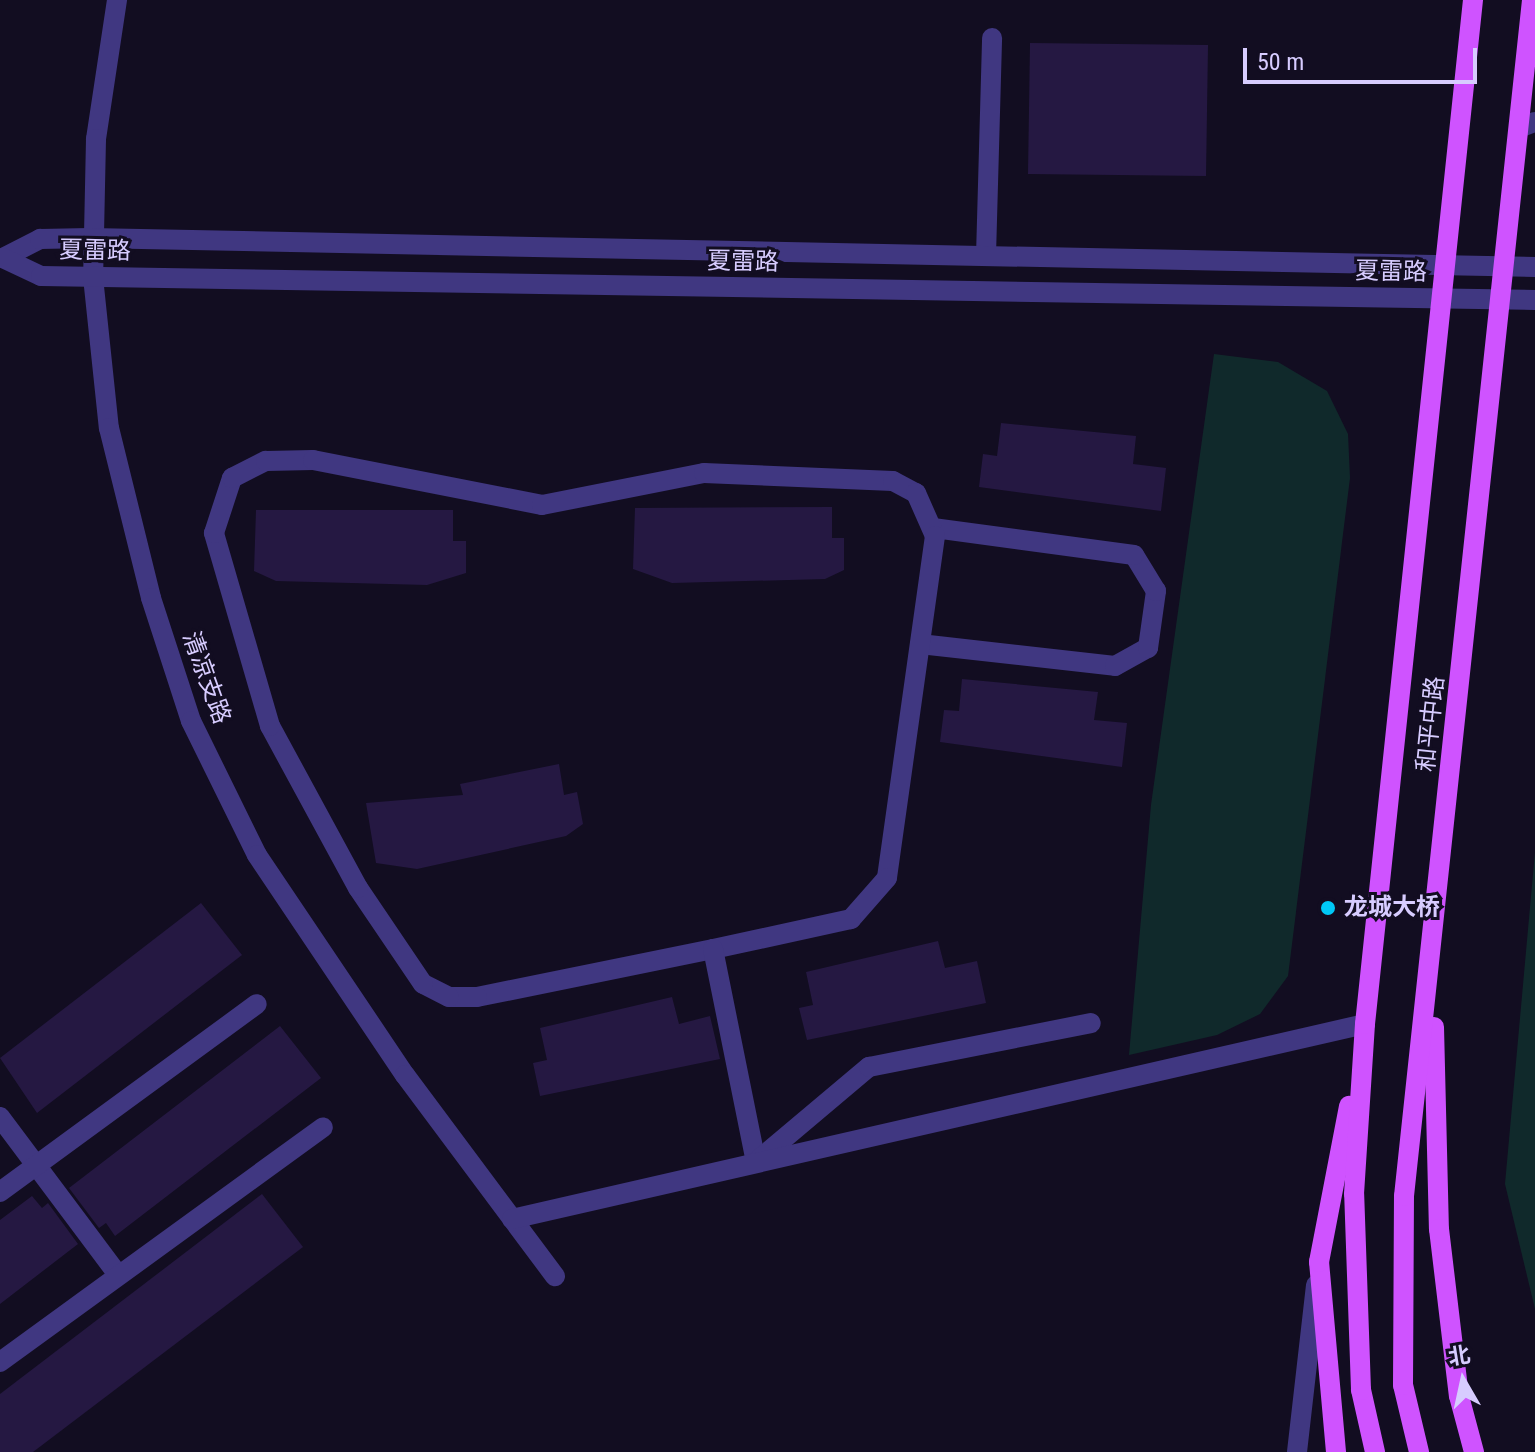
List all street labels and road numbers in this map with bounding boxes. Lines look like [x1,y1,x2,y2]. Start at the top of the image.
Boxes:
street label: 夏雷路 [59,236,131,266]
street label: 夏雷路 [707,247,779,277]
street label: 夏雷路 [1355,257,1427,287]
street label: 清凉支路 [176,628,236,728]
street label: 和平中路 [1412,675,1450,773]

